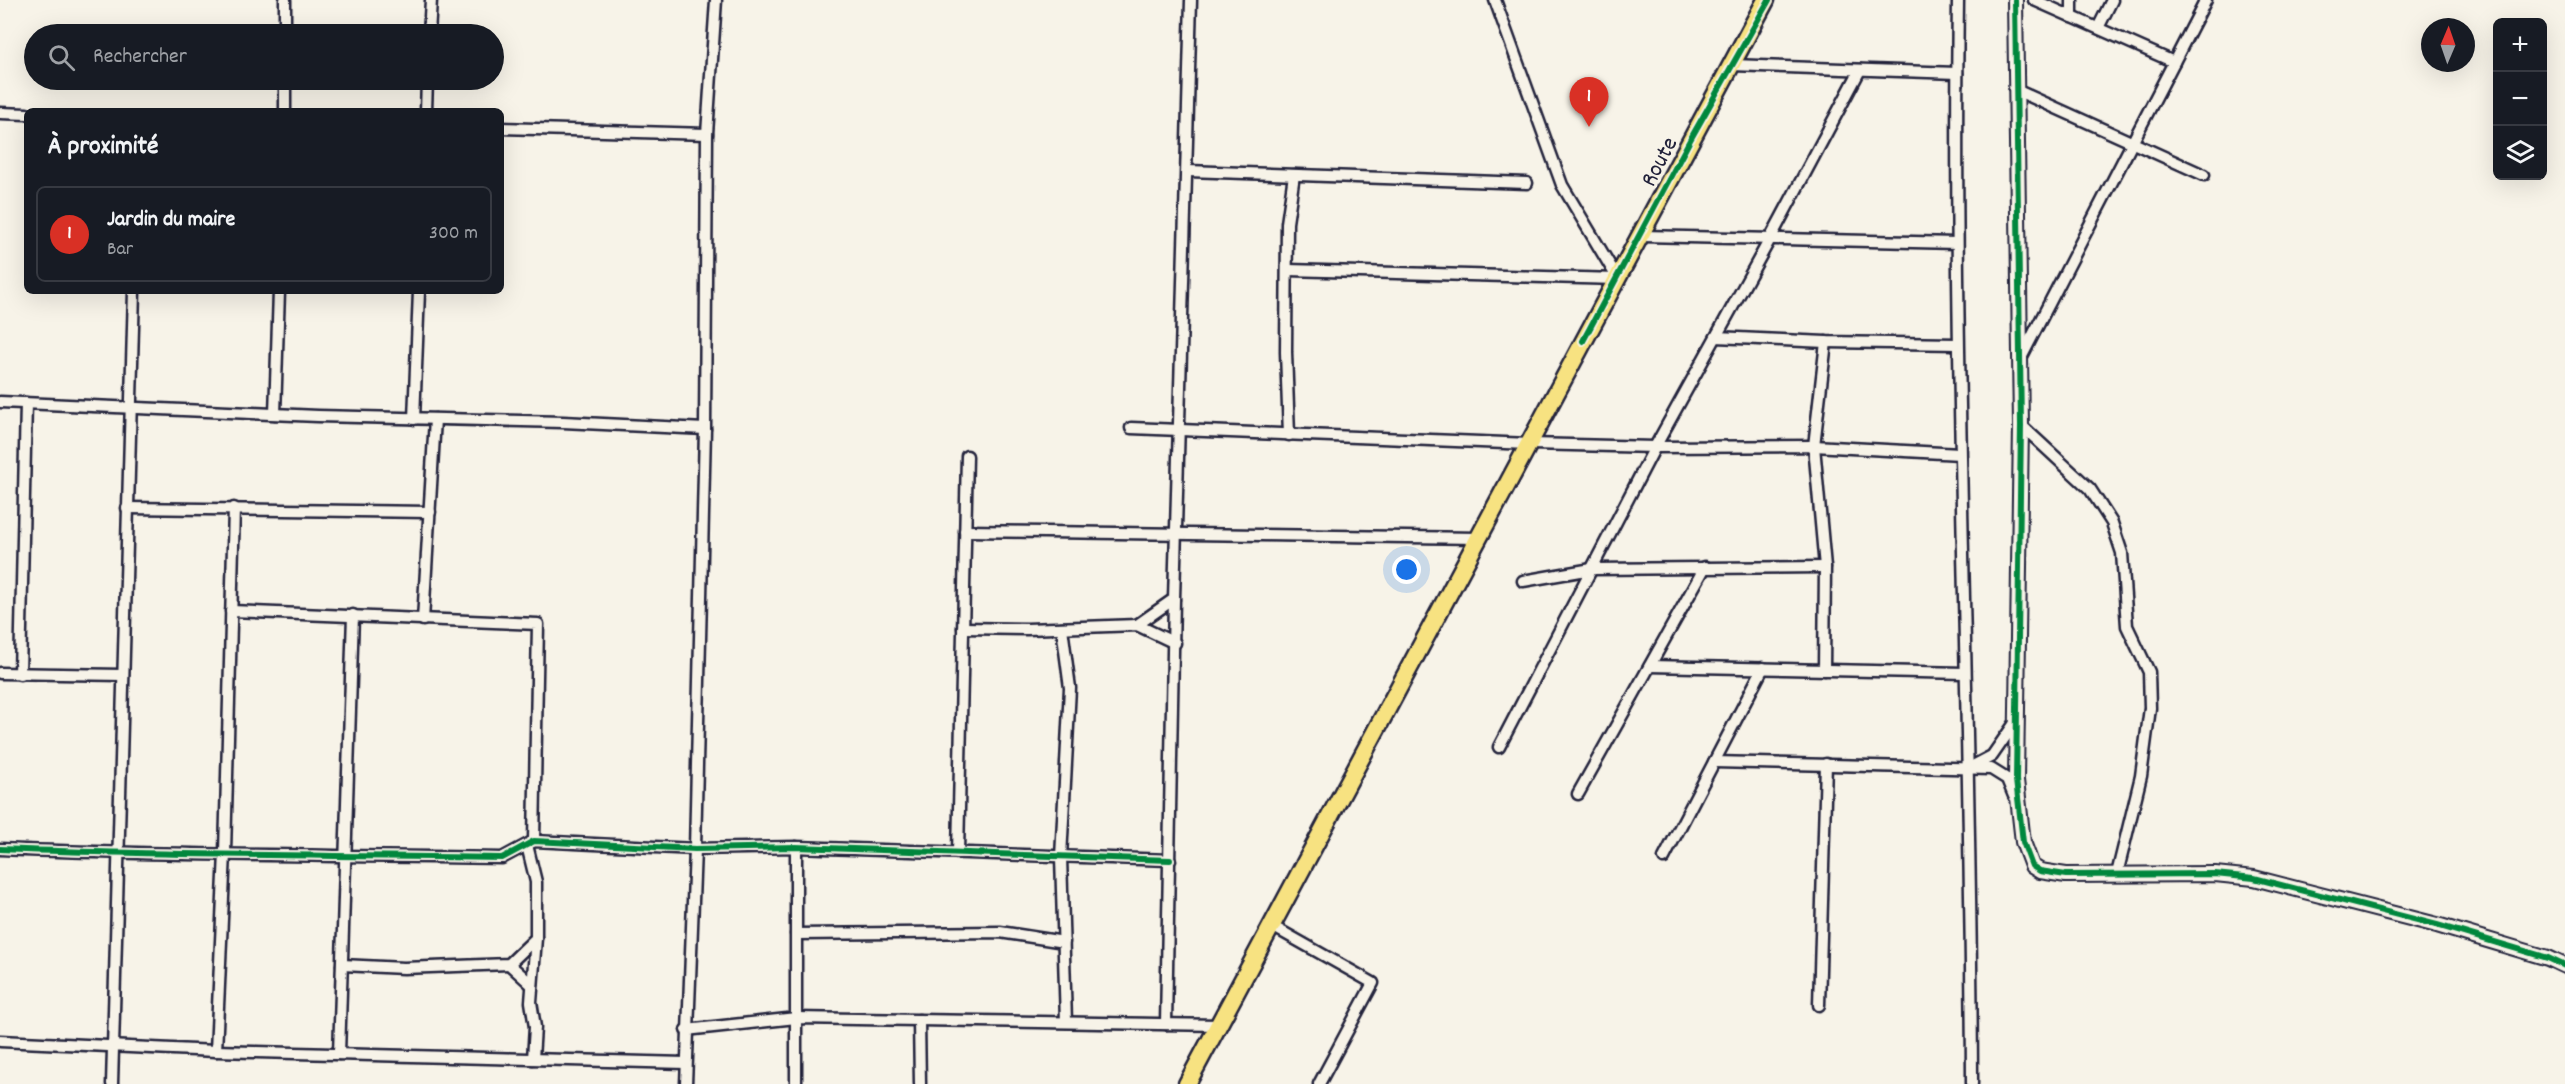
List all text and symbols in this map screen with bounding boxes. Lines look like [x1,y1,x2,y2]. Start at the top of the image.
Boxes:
north arrow [2421,18,2475,72]
map controls [2493,18,2547,180]
button: + [2493,18,2547,72]
search box [24,24,504,90]
icon: search [45,41,78,74]
text: Rechercher [93,42,187,73]
button: − [2493,72,2547,126]
pin: 1 [1570,78,1608,127]
button: layers [2493,126,2547,180]
text: À proximité [48,129,158,166]
street label: Route [1633,131,1688,193]
text: Jardin du maire [107,205,235,236]
text: 1 [67,220,72,248]
text: 300 m [429,220,478,248]
text: Bar [107,236,133,264]
your location [1392,555,1421,584]

